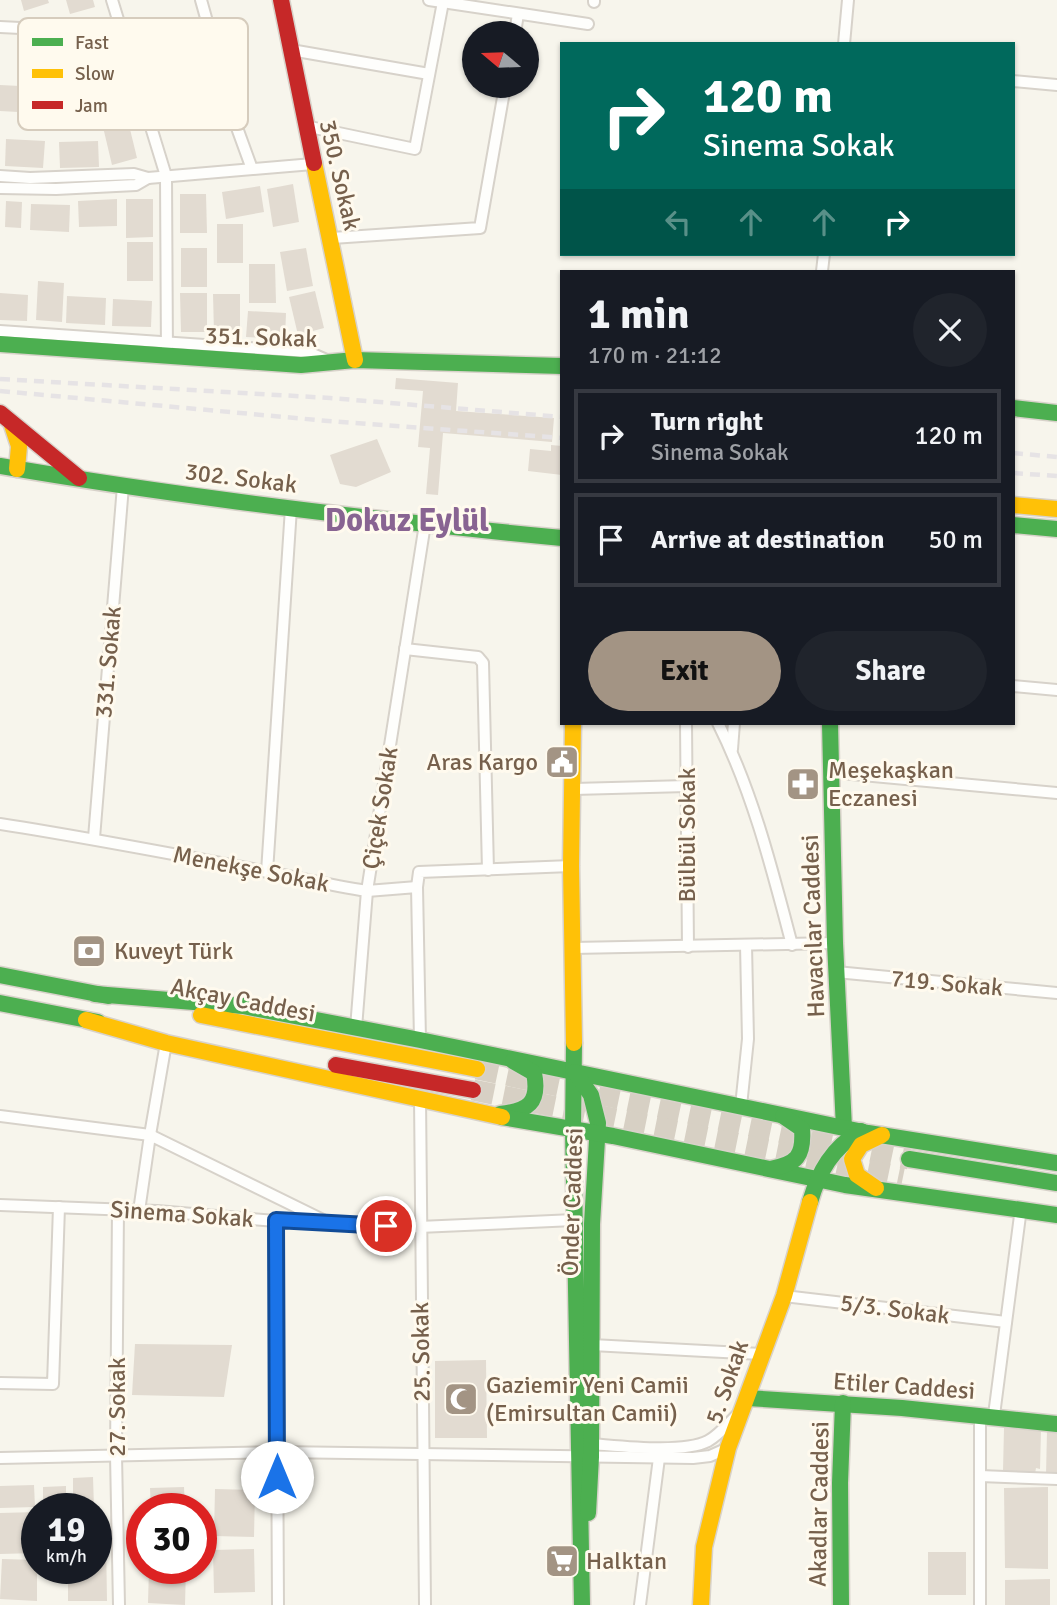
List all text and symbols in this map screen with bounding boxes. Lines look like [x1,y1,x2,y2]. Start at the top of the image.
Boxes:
legend [18,18,248,130]
north arrow [462,21,539,98]
map controls [462,21,539,98]
text: Fast [75,31,109,55]
text: Slow [75,62,115,86]
text: 120 m [703,66,833,126]
icon: right [588,70,679,161]
text: Jam [75,94,108,118]
street label: 350. Sokak [313,117,367,233]
text: Sinema Sokak [703,126,894,165]
icon: left [659,203,697,241]
icon: ahead [732,203,770,241]
icon: ahead [805,203,843,241]
icon: right [878,203,916,241]
text: 1 min [588,289,689,340]
button: close [913,293,987,367]
street label: 351. Sokak [204,320,318,354]
text: 170 m · 21:12 [588,341,722,370]
text: Turn right [651,406,763,438]
icon: right [592,417,630,455]
text: 120 m [914,420,983,452]
text: Sinema Sokak [651,438,789,467]
street label: 302. Sokak [183,456,299,500]
district label: Dokuz Eylül [325,501,489,540]
icon: arrive [592,521,630,559]
text: Arrive at destination [651,524,884,556]
text: 50 m [928,524,983,556]
street label: 331. Sokak [88,605,128,719]
button: Exit [588,631,781,711]
button: Share [795,631,987,711]
public building icon: Aras Kargo [543,743,581,781]
street label: Çiçek Sokak [356,745,404,871]
place label: Aras Kargo [426,747,538,777]
place label: Meşekaşkan Eczanesi [828,755,954,813]
pharmacy icon: Meşekaşkan Eczanesi [784,765,822,803]
street label: Bülbül Sokak [672,768,702,902]
street label: Havacılar Caddesi [795,834,831,1018]
street label: Menekşe Sokak [170,839,332,899]
bank icon: Kuveyt Türk [70,932,108,970]
place label: Kuveyt Türk [114,936,233,966]
street label: 719. Sokak [890,963,1004,1003]
street label: Akçay Caddesi [168,971,318,1029]
street label: Önder Caddesi [554,1127,590,1277]
street label: Sinema Sokak [109,1194,255,1234]
pin [356,1196,416,1256]
icon: arrive [367,1207,405,1245]
street label: 5/3. Sokak [839,1287,951,1331]
street label: 25. Sokak [405,1302,437,1402]
street label: 5. Sokak [699,1336,755,1428]
street label: 27. Sokak [102,1357,132,1457]
street label: Etiler Caddesi [832,1366,976,1406]
place label: Gaziemir Yeni Camii (Emirsultan Camii) [486,1370,689,1428]
mosque icon: Gaziemir Yeni Camii (Emirsultan Camii) [442,1380,480,1418]
street label: Akadlar Caddesi [803,1421,835,1587]
position arrow [240,1440,314,1514]
speed limit sign: 30 [126,1493,217,1584]
text: 19 [48,1508,85,1551]
supermarket icon: Halktan [543,1542,581,1580]
text: km/h [46,1545,87,1567]
place label: Halktan [586,1546,667,1576]

